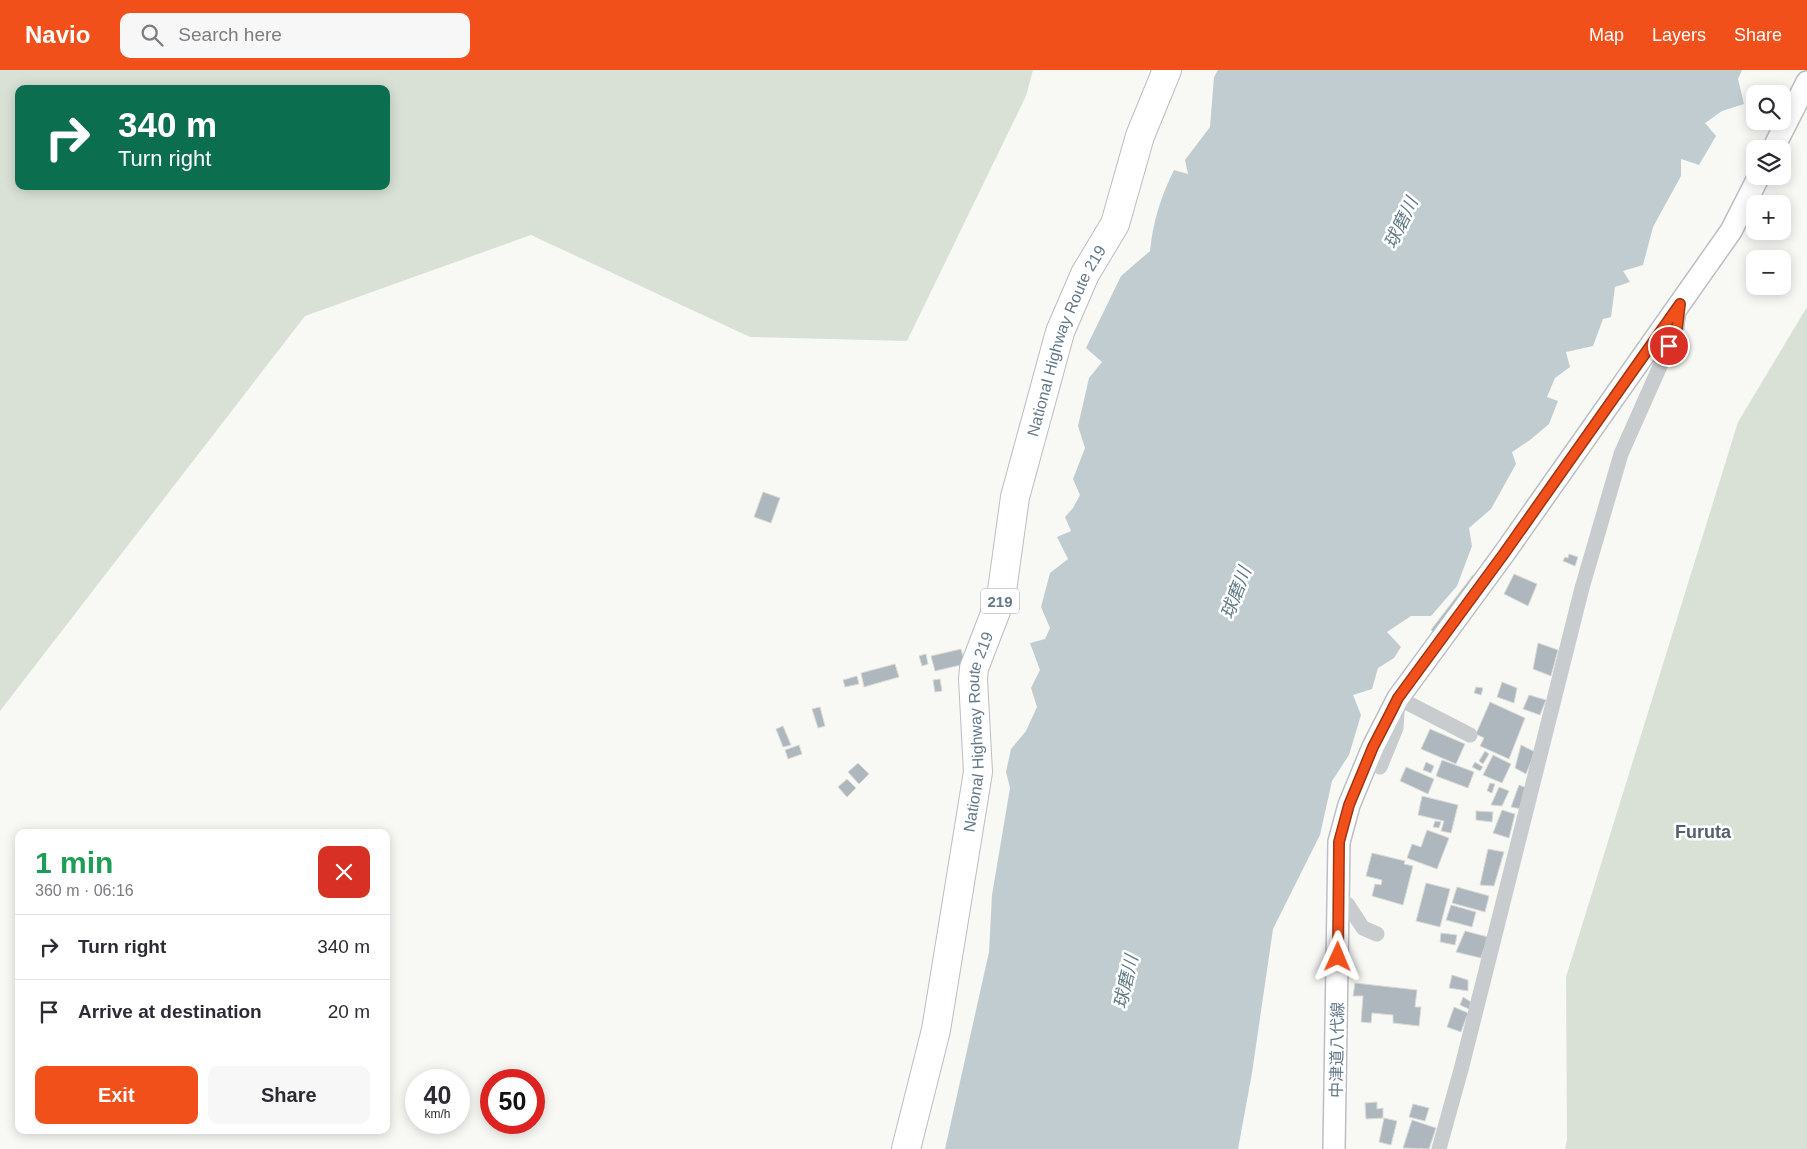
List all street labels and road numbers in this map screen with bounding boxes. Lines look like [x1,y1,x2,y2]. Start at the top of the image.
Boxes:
street label: National Highway Route 219 [1023,242,1109,438]
road number: 219 [981,588,1019,614]
street label: National Highway Route 219 [960,629,996,833]
street label: 中津道八代線 [1328,1002,1346,1098]

